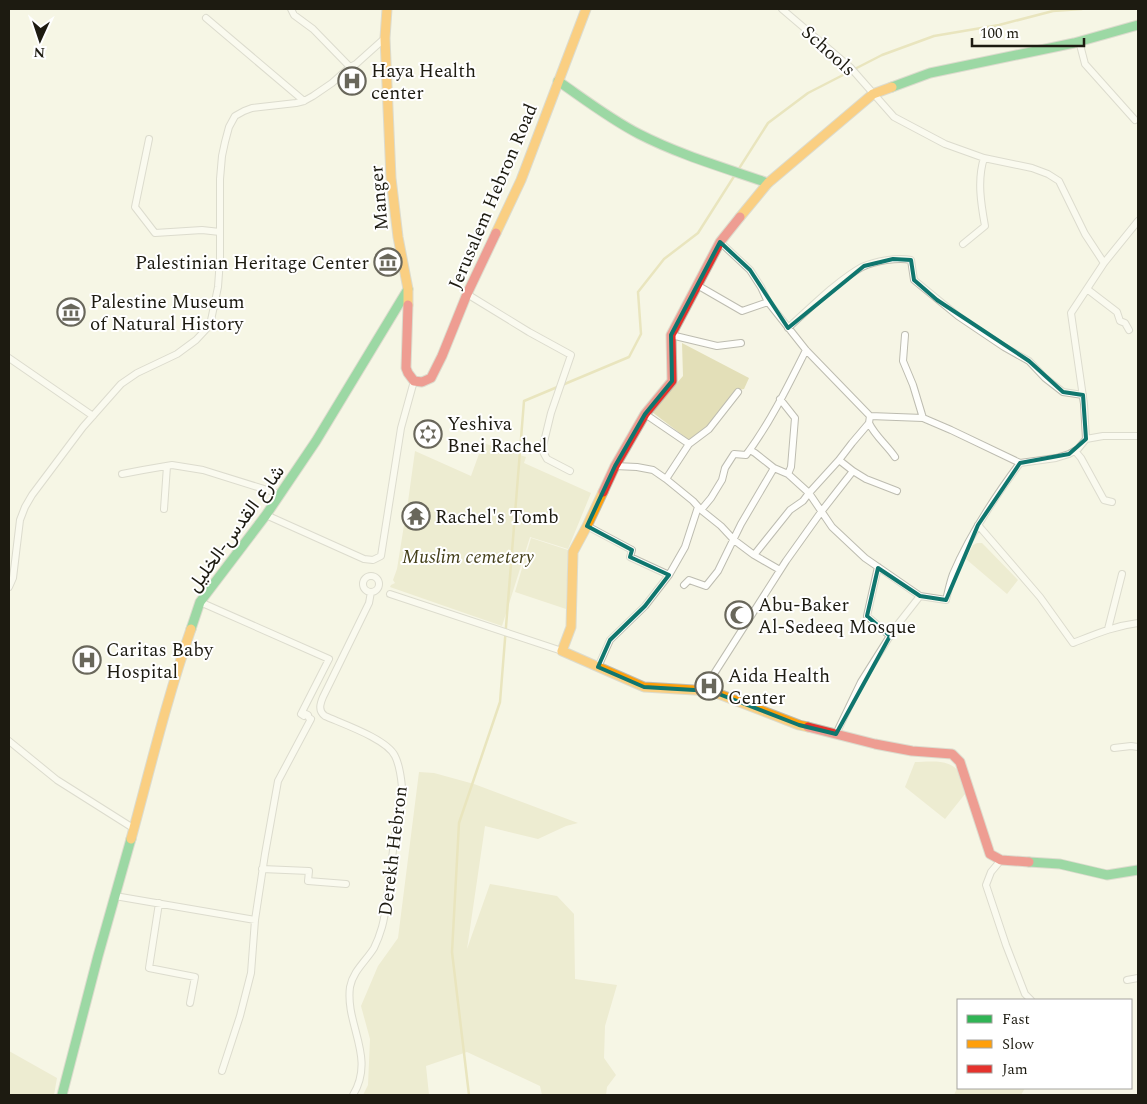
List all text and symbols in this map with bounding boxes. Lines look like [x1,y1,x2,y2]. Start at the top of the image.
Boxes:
north arrow [15,15,65,65]
scale bar [972,15,1084,47]
street label: Schools [794,19,862,84]
text: 100 m [980,22,1019,45]
text: N [33,42,46,63]
place label: Haya Health center [371,57,476,108]
hospital icon: Haya Health center [337,66,367,96]
street label: Jerusalem Hebron Road [441,99,546,294]
street label: Manger [362,164,397,232]
museum icon: Palestinian Heritage Center [373,247,403,277]
place label: Palestinian Heritage Center [135,249,369,278]
place label: Palestine Museum of Natural History [90,288,245,339]
museum icon: Palestine Museum of Natural History [56,297,86,327]
place label: Yeshiva Bnei Rachel [447,410,547,461]
synagogue icon: Yeshiva Bnei Rachel [413,419,443,449]
street label: شارع القدس-الخليل [180,459,292,599]
temple icon: Rachel's Tomb [401,501,431,531]
place label: Rachel's Tomb [435,503,559,532]
park label: Muslim cemetery [402,543,535,572]
place label: Abu-Baker Al-Sedeeq Mosque [758,591,916,642]
mosque icon: Abu-Baker Al-Sedeeq Mosque [724,600,754,630]
place label: Caritas Baby Hospital [106,636,214,687]
hospital icon: Caritas Baby Hospital [72,645,102,675]
place label: Aida Health Center [728,662,830,713]
hospital icon: Aida Health Center [694,671,724,701]
street label: Derekh Hebron [371,784,416,918]
legend [957,999,1132,1089]
text: Fast [1002,1008,1030,1031]
text: Slow [1002,1033,1034,1056]
text: Jam [1002,1058,1028,1081]

